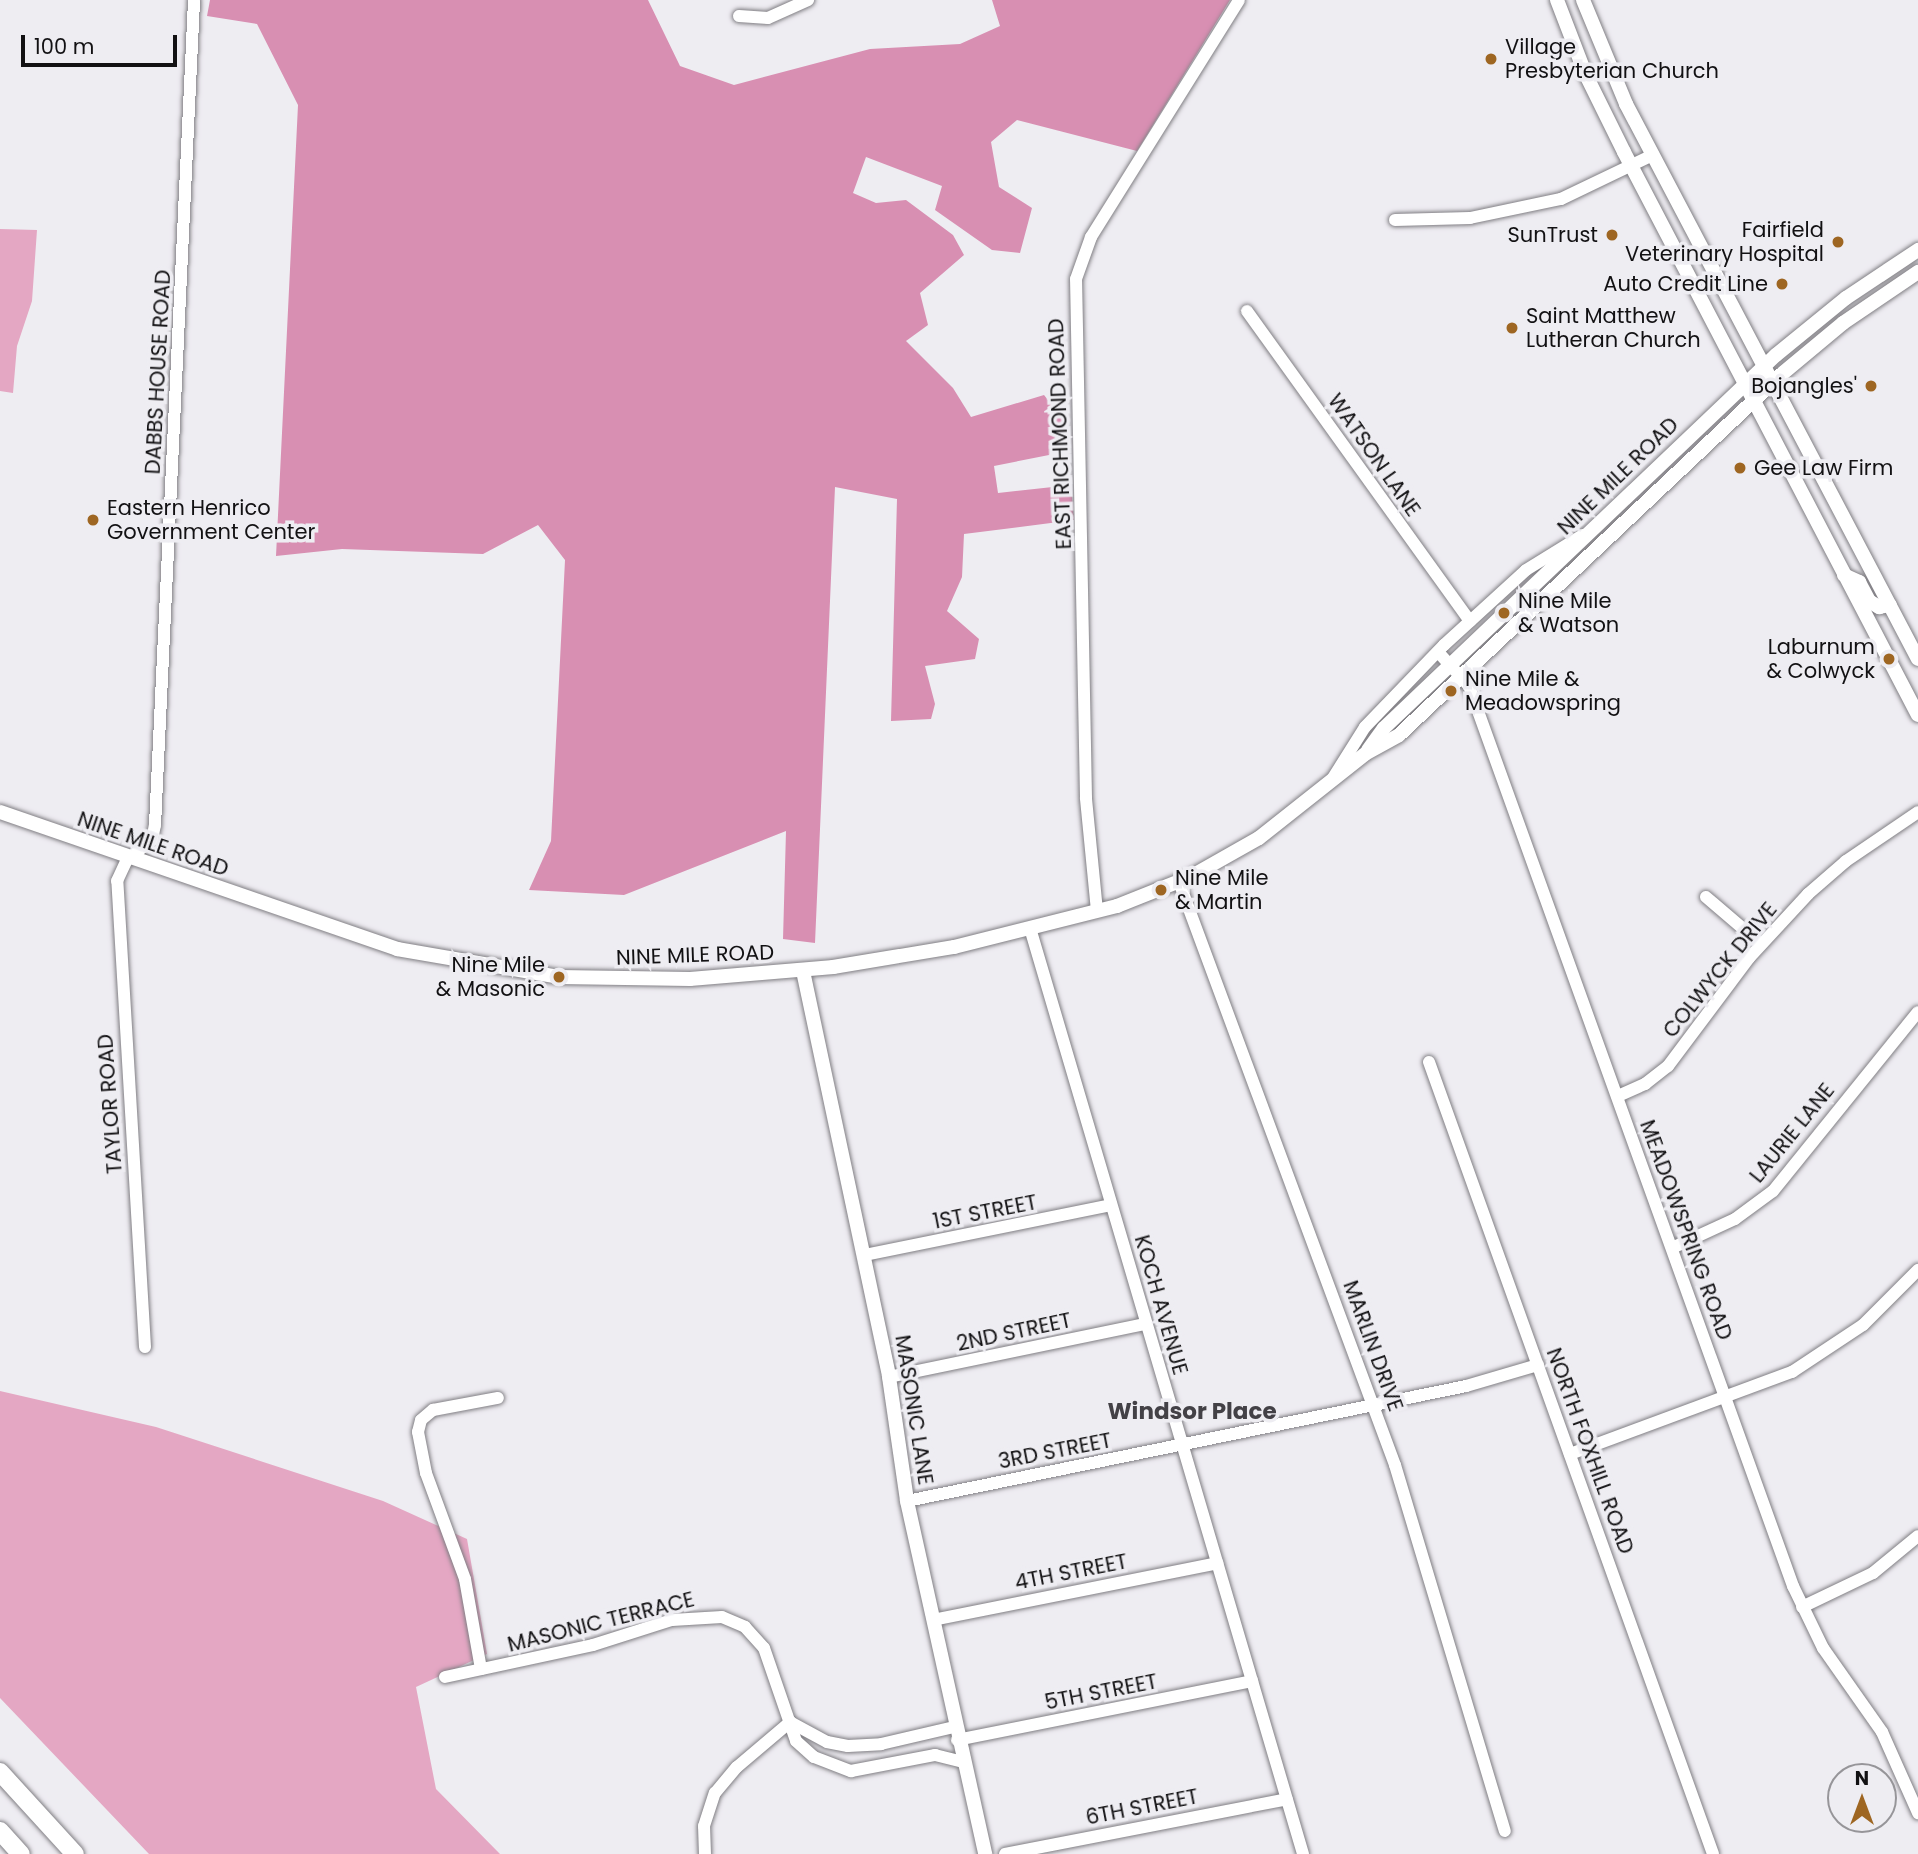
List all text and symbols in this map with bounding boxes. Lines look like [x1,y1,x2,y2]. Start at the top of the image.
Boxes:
scale bar [24,21,180,65]
text: 100 m [34,32,94,61]
place label: Village Presbyterian Church [1505,34,1719,84]
marker: Village Presbyterian Church [1483,51,1499,67]
place label: Fairfield Veterinary Hospital [1625,217,1824,267]
place label: SunTrust [1508,222,1598,248]
marker: SunTrust [1604,227,1620,243]
marker: Fairfield Veterinary Hospital [1830,234,1846,250]
street label: DABBS HOUSE ROAD [140,269,176,475]
place label: Auto Credit Line [1603,271,1768,297]
marker: Auto Credit Line [1774,276,1790,292]
place label: Saint Matthew Lutheran Church [1526,303,1701,353]
street label: EAST RICHMOND ROAD [1043,318,1077,550]
marker: Saint Matthew Lutheran Church [1504,320,1520,336]
place label: Bojangles' [1751,373,1857,399]
marker: Bojangles' [1863,378,1879,394]
street label: WATSON LANE [1322,389,1426,521]
street label: NINE MILE ROAD [1552,412,1684,540]
place label: Gee Law Firm [1754,455,1893,481]
marker: Gee Law Firm [1732,460,1748,476]
place label: Eastern Henrico Government Center [107,495,315,545]
marker: Eastern Henrico Government Center [85,512,101,528]
place label: Nine Mile & Watson [1518,588,1619,638]
marker: Nine Mile & Watson [1496,605,1512,621]
place label: Laburnum & Colwyck [1766,634,1875,684]
marker: Laburnum & Colwyck [1881,651,1897,667]
place label: Nine Mile & Meadowspring [1465,666,1621,716]
marker: Nine Mile & Meadowspring [1443,683,1459,699]
street label: NINE MILE ROAD [74,806,232,882]
place label: Nine Mile & Martin [1175,865,1268,915]
marker: Nine Mile & Martin [1153,882,1169,898]
street label: COLWYCK DRIVE [1658,897,1782,1043]
street label: NINE MILE ROAD [616,940,774,970]
place label: Nine Mile & Masonic [436,952,545,1002]
marker: Nine Mile & Masonic [551,969,567,985]
street label: TAYLOR ROAD [93,1033,127,1175]
street label: LAURIE LANE [1744,1078,1840,1188]
street label: MEADOWSPRING ROAD [1634,1117,1738,1343]
street label: 1ST STREET [931,1190,1039,1234]
street label: KOCH AVENUE [1129,1232,1193,1378]
street label: MARLIN DRIVE [1338,1277,1408,1415]
street label: 2ND STREET [954,1308,1074,1356]
street label: MASONIC LANE [890,1333,938,1487]
street label: NORTH FOXHILL ROAD [1541,1345,1639,1557]
district label: Windsor Place [1107,1397,1277,1425]
street label: 3RD STREET [996,1428,1114,1474]
street label: 4TH STREET [1013,1549,1129,1595]
street label: MASONIC TERRACE [505,1587,697,1657]
street label: 5TH STREET [1043,1669,1159,1715]
north arrow [1827,1763,1897,1833]
text: N [1855,1765,1869,1792]
street label: 6TH STREET [1084,1784,1200,1830]

